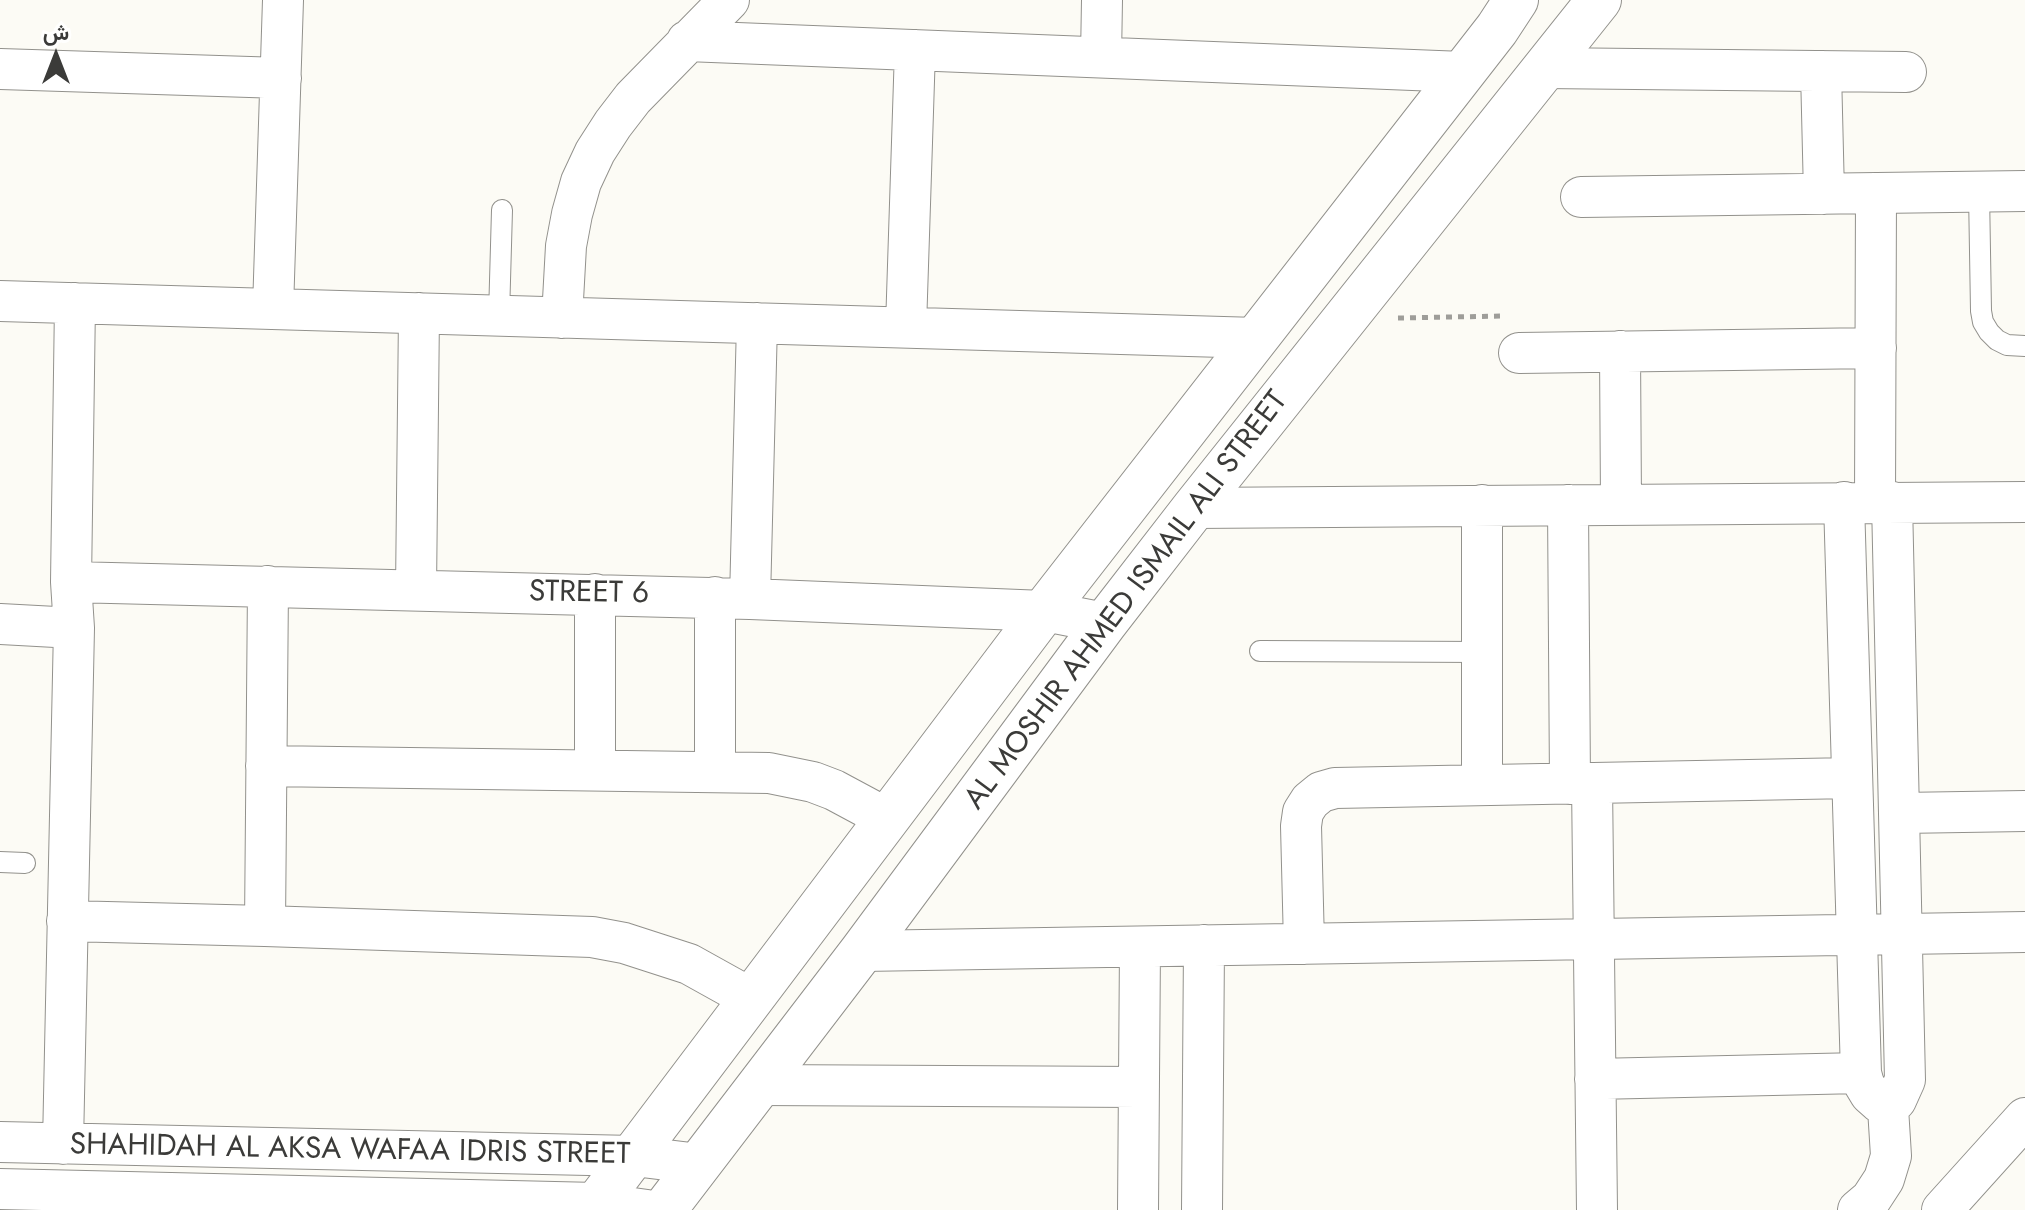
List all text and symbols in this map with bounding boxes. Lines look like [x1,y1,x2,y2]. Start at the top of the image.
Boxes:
north arrow [16,16,96,96]
text: ش [43,16,69,48]
street label: AL MOSHIR AHMED ISMAIL ALI STREET [958,385,1296,817]
street label: STREET 6 [528,575,650,613]
street label: SHAHIDAH AL AKSA WAFAA IDRIS STREET [69,1128,631,1174]

